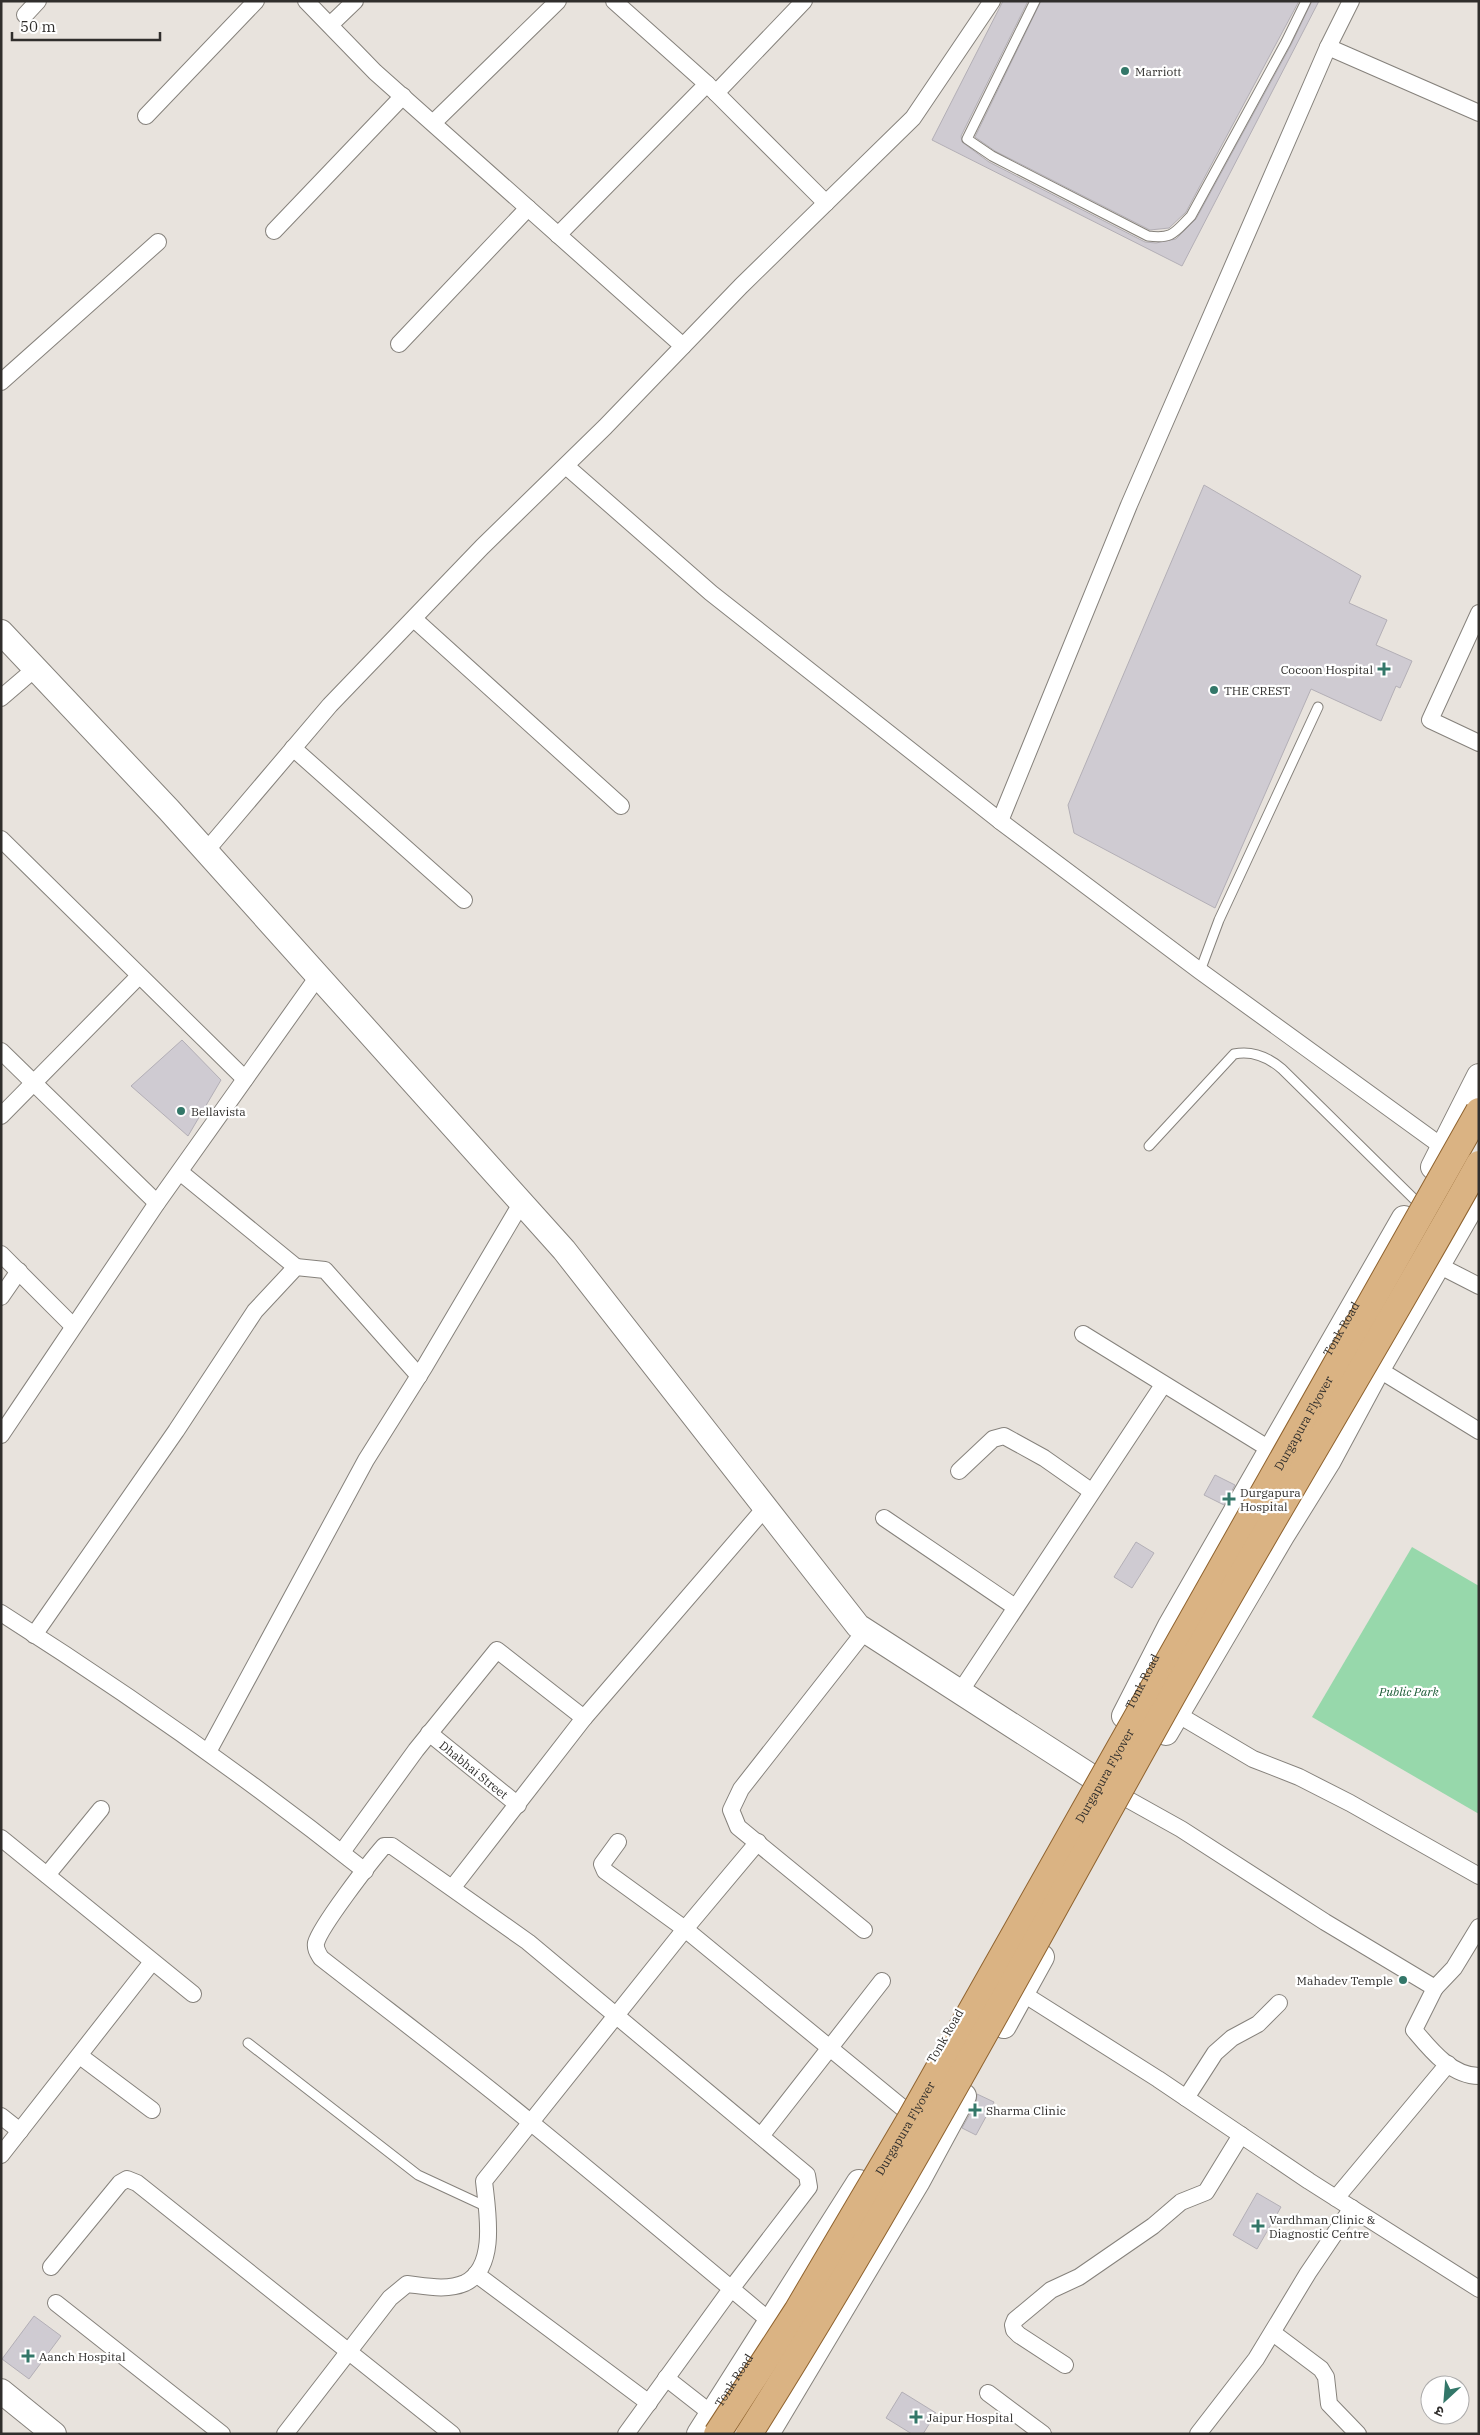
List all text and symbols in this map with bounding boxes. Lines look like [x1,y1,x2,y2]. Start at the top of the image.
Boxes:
scale bar [12,10,160,42]
text: 50 m [20,17,56,36]
place label: Marriott [1135,64,1182,79]
marker: Marriott [1119,65,1131,77]
place label: Cocoon Hospital [1281,662,1373,677]
marker: Cocoon Hospital [1377,662,1391,676]
place label: THE CREST [1224,683,1290,698]
marker: THE CREST [1208,684,1220,696]
place label: Bellavista [191,1104,246,1119]
marker: Bellavista [175,1105,187,1117]
street label: Tonk Road [1319,1299,1362,1358]
street label: Durgapura Flyover [1270,1372,1336,1473]
place label: Durgapura Hospital [1240,1485,1301,1514]
marker: Durgapura Hospital [1222,1492,1236,1506]
street label: Tonk Road [1121,1651,1162,1711]
park label: Public Park [1378,1684,1440,1699]
street label: Durgapura Flyover [1071,1725,1137,1825]
street label: Dhabhai Street [437,1737,511,1802]
place label: Mahadev Temple [1296,1973,1393,1988]
marker: Mahadev Temple [1397,1974,1409,1986]
street label: Tonk Road [923,2006,967,2066]
street label: Durgapura Flyover [871,2078,938,2178]
marker: Sharma Clinic [968,2103,982,2117]
place label: Sharma Clinic [986,2103,1066,2118]
place label: Vardhman Clinic & Diagnostic Centre [1269,2212,1376,2241]
marker: Vardhman Clinic & Diagnostic Centre [1251,2219,1265,2233]
marker: Aanch Hospital [21,2349,35,2363]
place label: Aanch Hospital [39,2349,126,2364]
street label: Tonk Road [711,2351,756,2409]
north arrow [1420,2375,1470,2425]
text: उ [1431,2401,1447,2422]
marker: Jaipur Hospital [909,2410,923,2424]
place label: Jaipur Hospital [927,2410,1014,2425]

